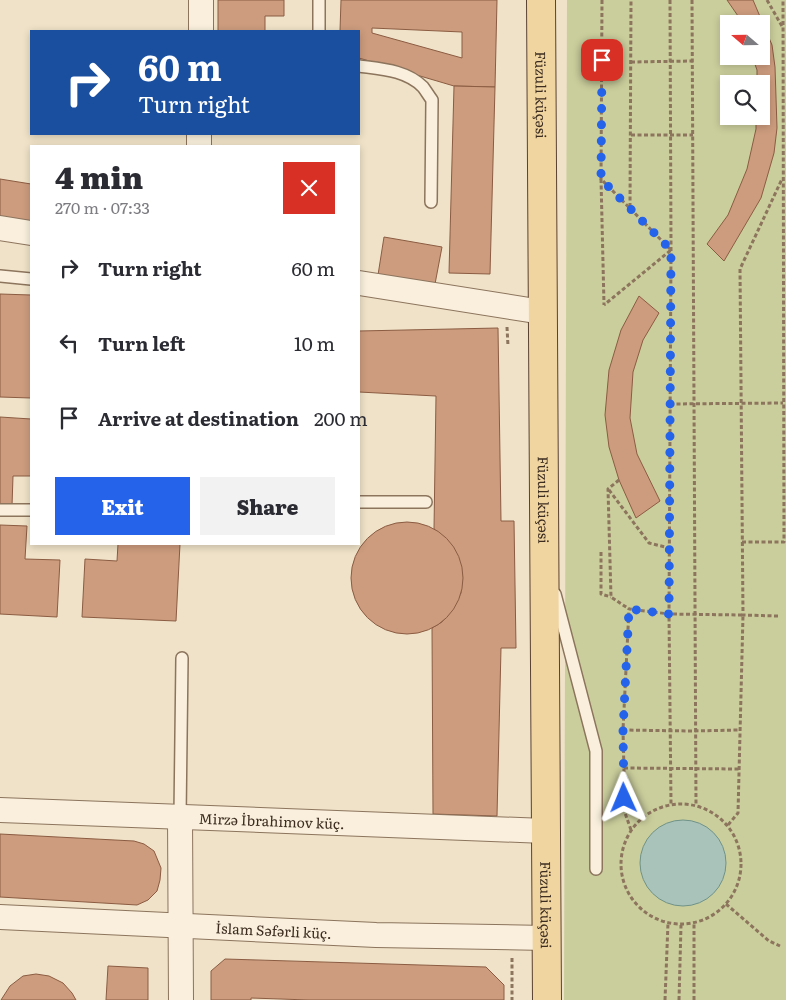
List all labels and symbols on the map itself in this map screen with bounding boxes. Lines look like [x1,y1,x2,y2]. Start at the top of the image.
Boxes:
north arrow [720,15,770,65]
pin [581,39,623,81]
street label: Füzuli küçəsi [531,51,552,139]
street label: Füzuli küçəsi [534,456,554,544]
position arrow [597,771,649,823]
street label: Mirzə İbrahimov küç. [198,808,345,833]
street label: Füzuli küçəsi [536,861,557,949]
street label: İslam Səfərli küç. [215,917,332,943]

